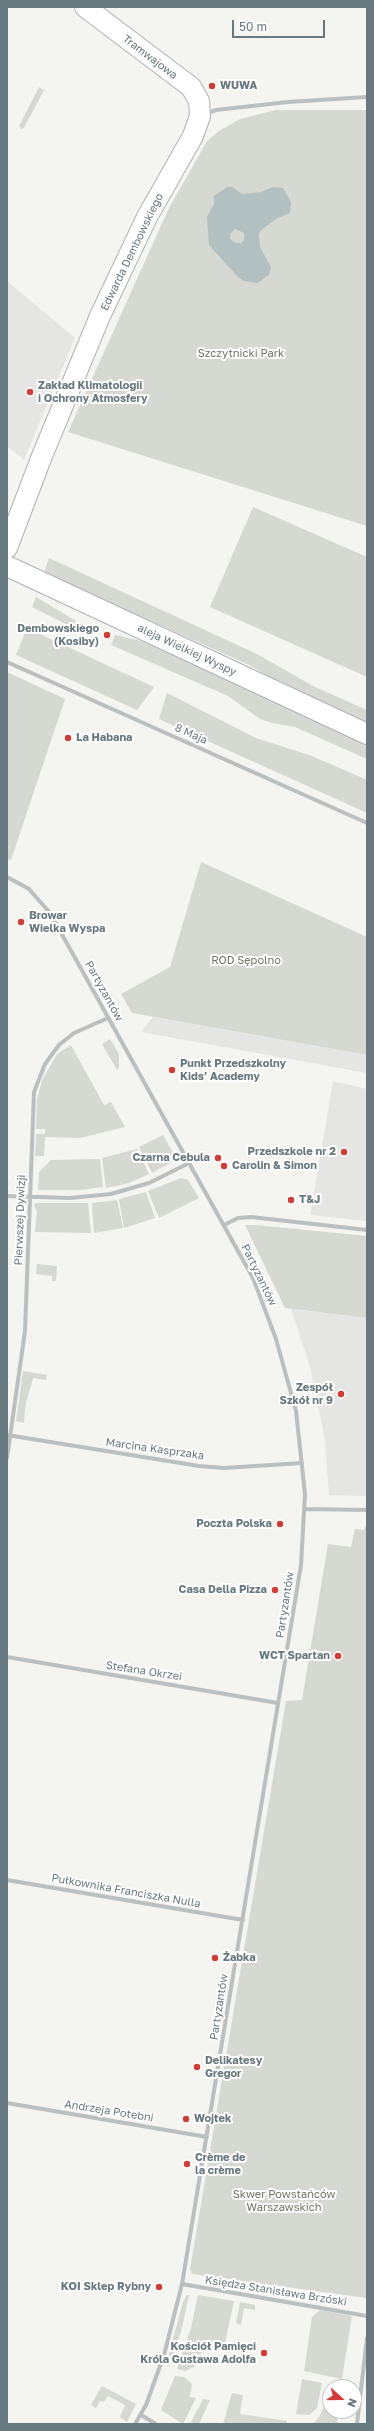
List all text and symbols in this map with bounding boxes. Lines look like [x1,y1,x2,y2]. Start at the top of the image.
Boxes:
scale bar [234,12,327,38]
text: 50 m [239,19,267,34]
street label: Tramwajowa [120,32,180,82]
place label: WUWA [220,79,257,93]
marker: WUWA [207,81,217,91]
street label: Edwarda Dembowskiego [98,191,166,313]
park label: Szczytnicki Park [198,347,284,361]
place label: Zakład Klimatologii i Ochrony Atmosfery [38,379,148,405]
marker: Zakład Klimatologii i Ochrony Atmosfery [25,387,35,397]
street label: aleja Wielkiej Wyspy [135,621,239,679]
place label: Dembowskiego (Kosiby) [17,622,99,648]
marker: Dembowskiego (Kosiby) [102,630,112,640]
street label: 8 Maja [173,721,209,747]
place label: La Habana [76,731,132,745]
marker: La Habana [63,733,73,743]
place label: Browar Wielka Wyspa [29,909,105,935]
marker: Browar Wielka Wyspa [16,917,26,927]
park label: ROD Sępolno [211,954,281,968]
street label: Partyzantów [82,959,126,1023]
place label: Punkt Przedszkolny Kids’ Academy [180,1057,286,1083]
marker: Punkt Przedszkolny Kids’ Academy [167,1065,177,1075]
place label: Przedszkole nr 2 [248,1145,336,1159]
marker: Przedszkole nr 2 [339,1147,349,1157]
place label: Czarna Cebula [133,1151,210,1165]
marker: Czarna Cebula [213,1153,223,1163]
place label: Carolin & Simon [232,1159,317,1173]
marker: Carolin & Simon [219,1161,229,1171]
street label: Pierwszej Dywizji [12,1174,28,1266]
place label: T&J [299,1193,320,1207]
marker: T&J [286,1195,296,1205]
street label: Partyzantów [238,1242,280,1308]
place label: Zespół Szkół nr 9 [280,1381,333,1407]
marker: Zespół Szkół nr 9 [336,1389,346,1399]
street label: Marcina Kasprzaka [105,1436,205,1462]
place label: Poczta Polska [196,1517,272,1531]
marker: Poczta Polska [275,1519,285,1529]
street label: Partyzantów [273,1571,297,1639]
place label: Casa Della Pizza [179,1583,267,1597]
marker: Casa Della Pizza [270,1585,280,1595]
place label: WCT Spartan [259,1649,330,1663]
marker: WCT Spartan [333,1651,343,1661]
street label: Stefana Okrzei [105,1658,183,1684]
street label: Pułkownika Franciszka Nulla [50,1871,202,1911]
place label: Żabka [223,1951,256,1965]
marker: Żabka [210,1953,220,1963]
street label: Partyzantów [207,1973,231,2041]
place label: Delikatesy Gregor [205,2054,262,2080]
marker: Delikatesy Gregor [192,2062,202,2072]
street label: Andrzeja Potebni [63,2097,155,2125]
place label: Wojtek [194,2112,231,2126]
marker: Wojtek [181,2114,191,2124]
place label: Crème de la crème [195,2151,246,2177]
marker: Crème de la crème [182,2159,192,2169]
park label: Skwer Powstańców Warszawskich [233,2188,335,2214]
street label: Księdza Stanisława Brzóski [204,2273,348,2309]
place label: KOI Sklep Rybny [61,2280,151,2294]
marker: KOI Sklep Rybny [154,2282,164,2292]
place label: Kościół Pamięci Króla Gustawa Adolfa [140,2340,256,2366]
marker: Kościół Pamięci Króla Gustawa Adolfa [259,2348,269,2358]
north arrow [322,2379,362,2419]
text: N [345,2397,360,2409]

